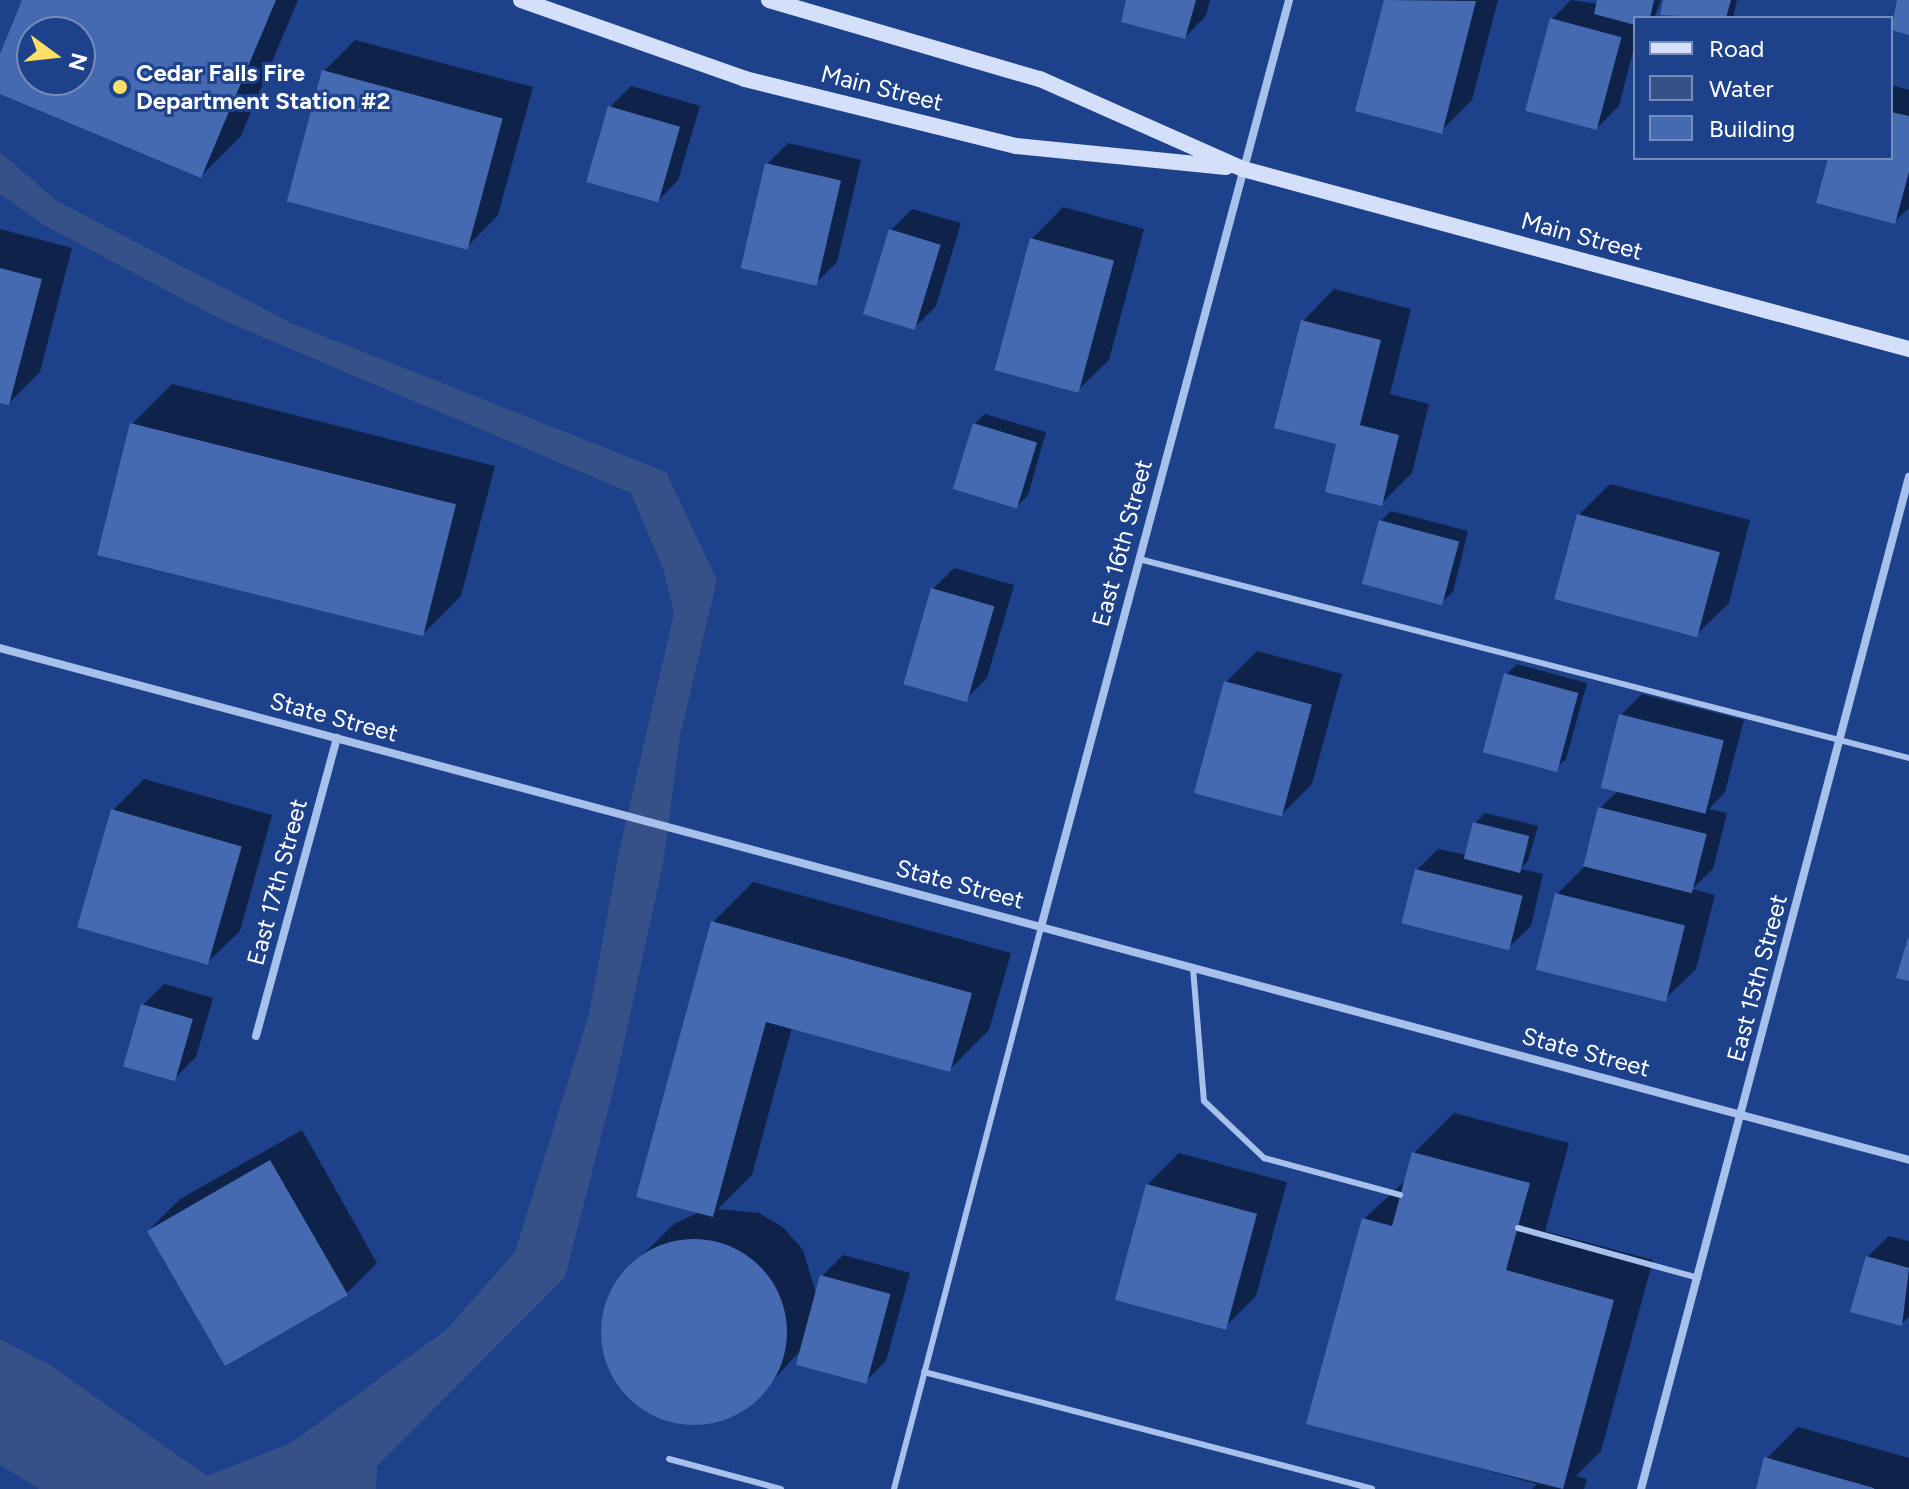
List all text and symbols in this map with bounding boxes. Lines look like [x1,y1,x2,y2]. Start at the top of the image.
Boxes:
north arrow [16,16,96,96]
legend [1633,16,1893,160]
text: Road [1709,34,1764,63]
text: N [62,50,93,74]
place label: Cedar Falls Fire Department Station #2 [136,59,390,115]
street label: Main Street [818,59,946,117]
text: Water [1709,74,1774,103]
marker: Cedar Falls Fire Department Station #2 [111,78,129,96]
text: Building [1709,114,1795,143]
street label: Main Street [1518,206,1646,266]
street label: East 16th Street [1086,456,1158,630]
street label: State Street [267,686,401,748]
street label: East 17th Street [241,796,313,968]
street label: State Street [893,853,1027,915]
street label: East 15th Street [1721,891,1793,1065]
street label: State Street [1519,1021,1653,1083]

